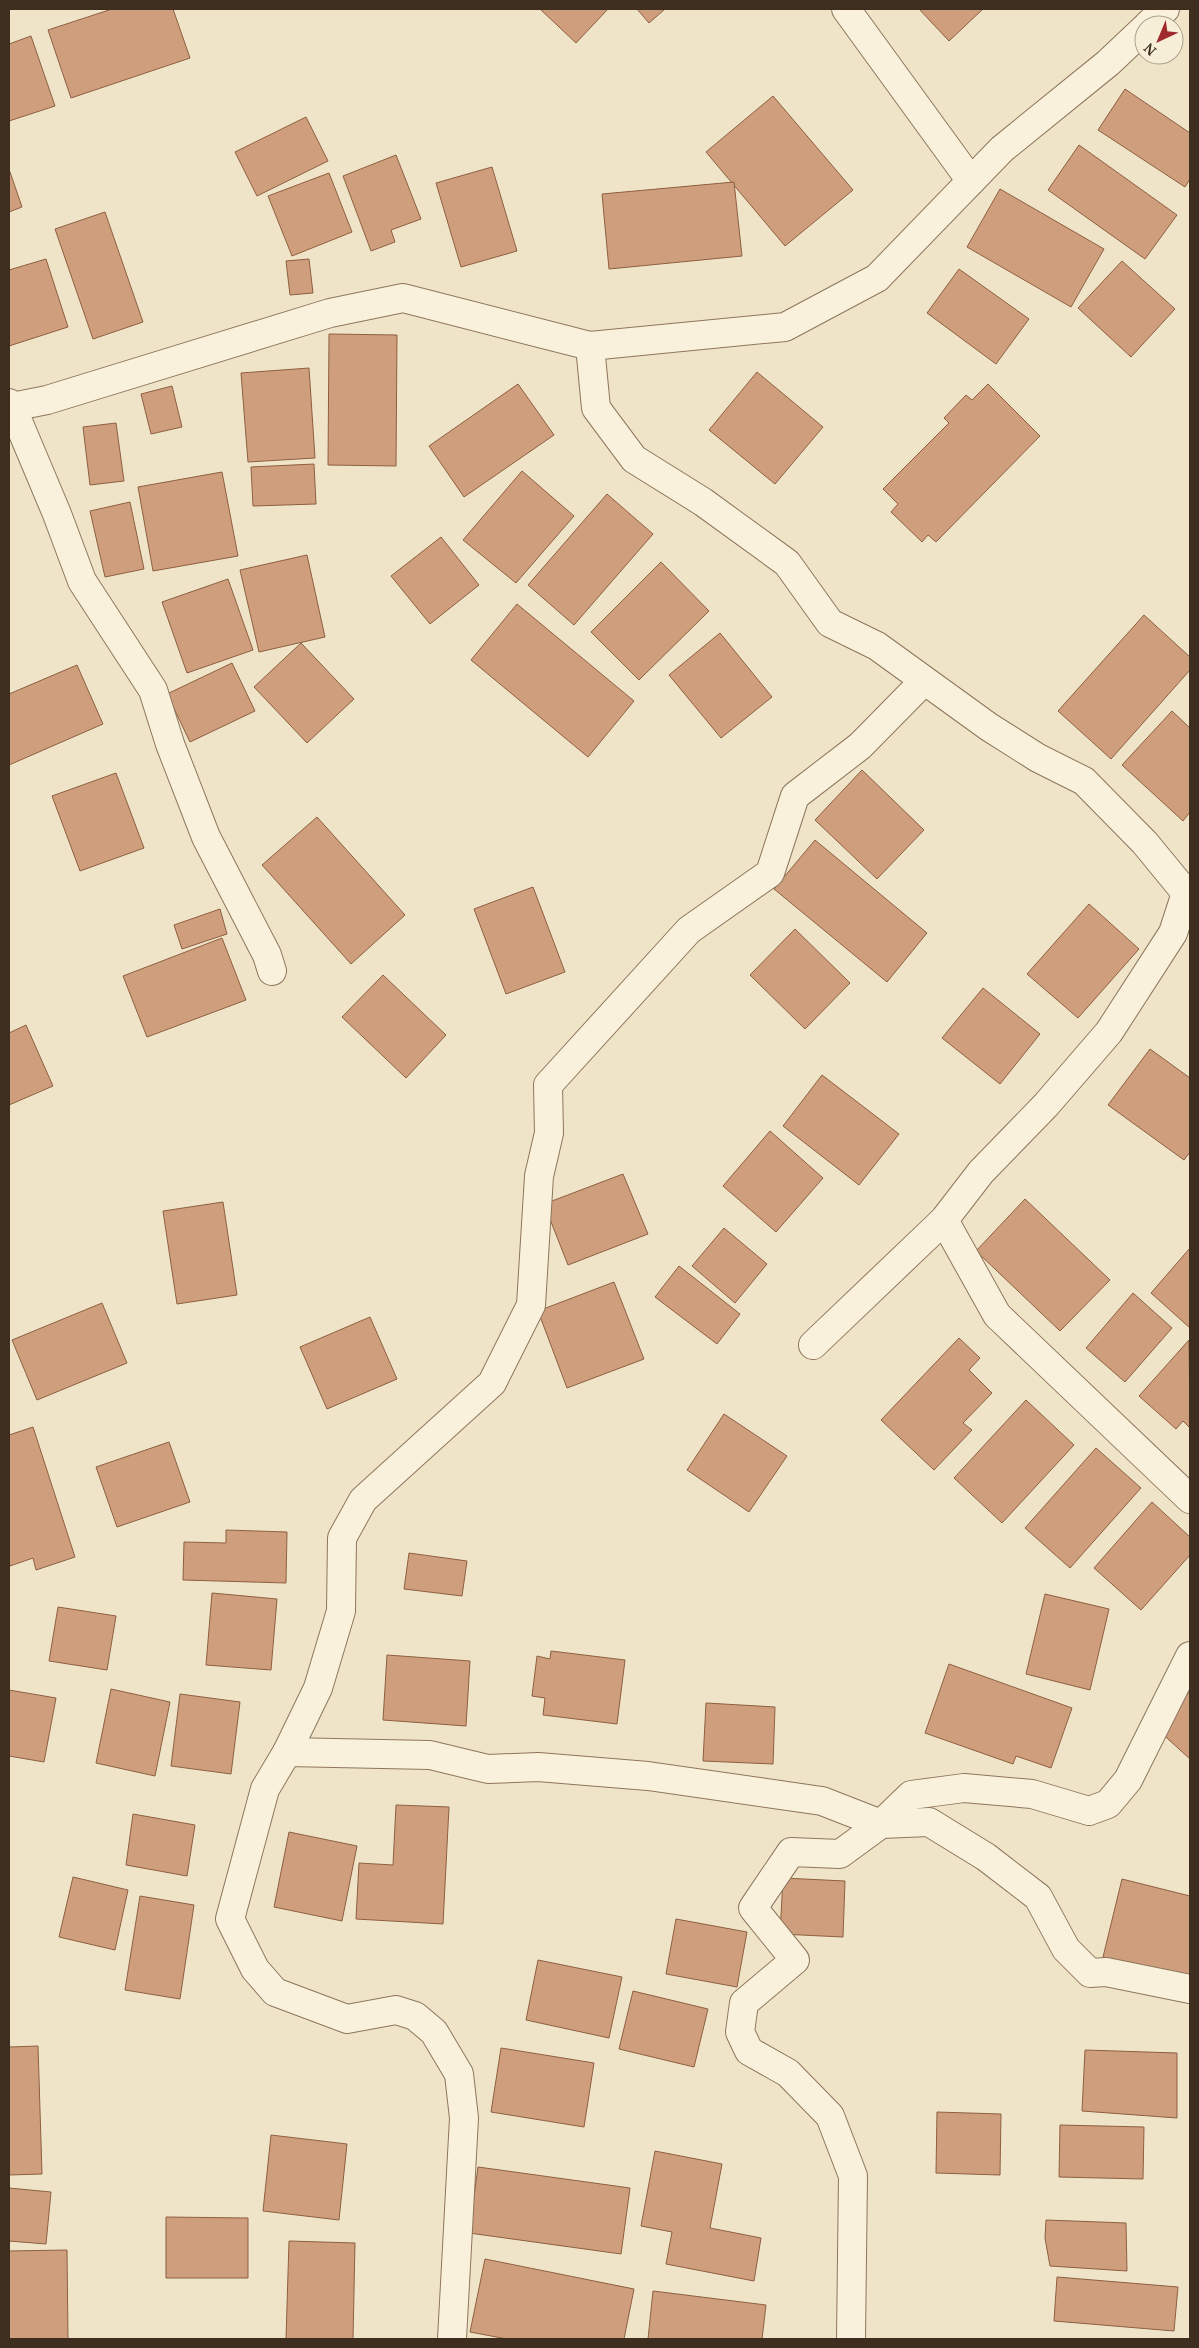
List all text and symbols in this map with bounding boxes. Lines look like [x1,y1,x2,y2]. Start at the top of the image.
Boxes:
north arrow [1134,15,1184,65]
text: N [1139,39,1160,60]

